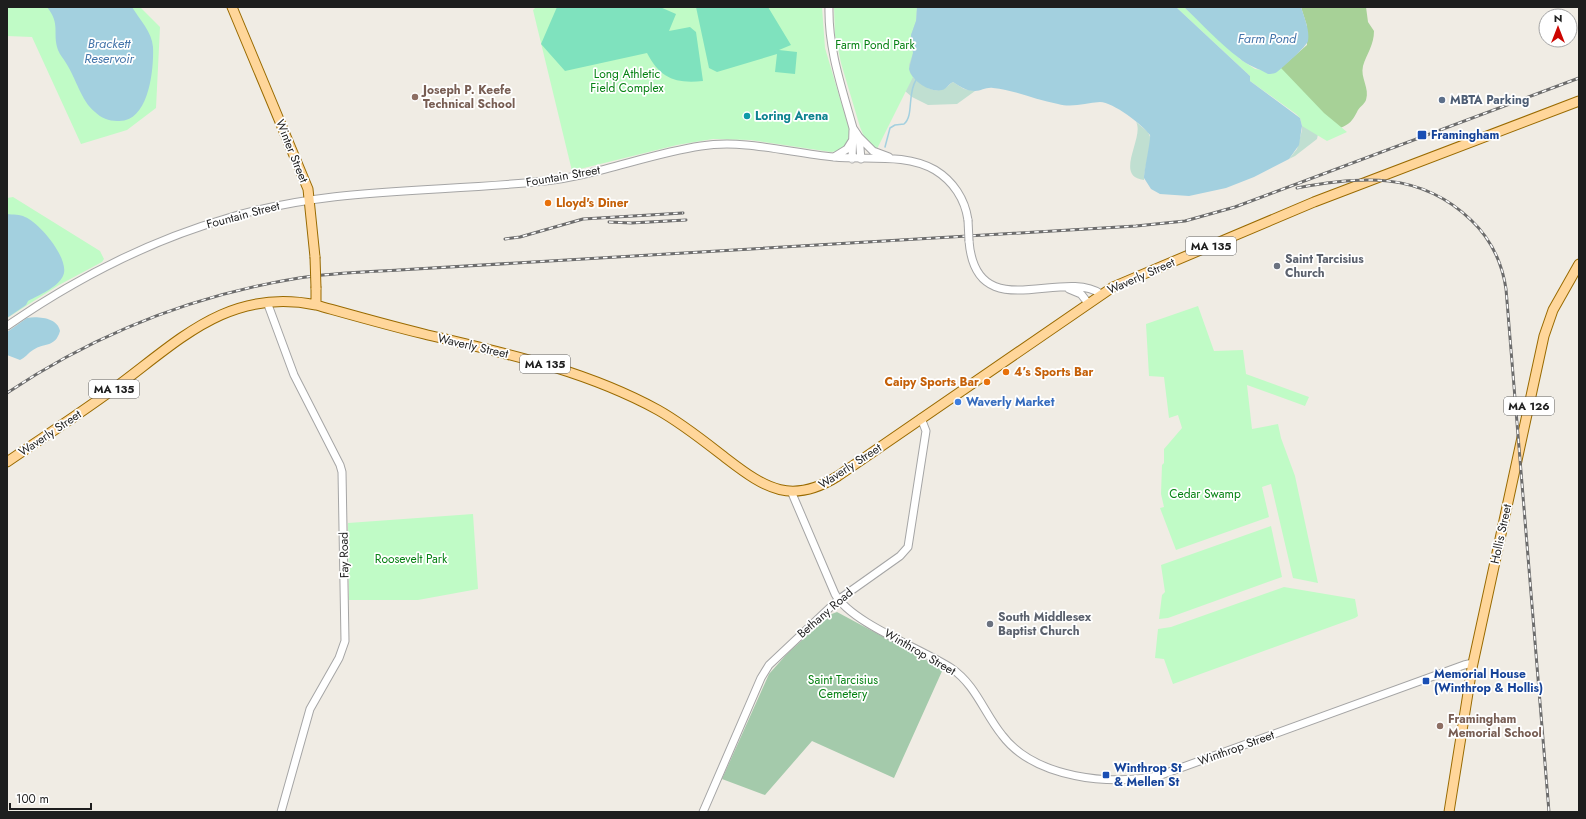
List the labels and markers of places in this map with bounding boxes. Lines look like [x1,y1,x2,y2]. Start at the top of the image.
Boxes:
place label: Joseph P. Keefe Technical School [421,81,515,113]
place label: MBTA Parking [1450,91,1529,109]
marker: Joseph P. Keefe Technical School [410,92,420,102]
marker: MBTA Parking [1437,95,1447,105]
place label: Loring Arena [755,107,828,125]
marker: Loring Arena [742,111,752,121]
place label: Framingham [1431,126,1499,144]
marker: Framingham [1416,129,1428,141]
place label: Lloyd's Diner [556,194,629,212]
marker: Lloyd's Diner [543,198,553,208]
place label: Saint Tarcisius Church [1285,250,1364,282]
marker: Saint Tarcisius Church [1272,261,1282,271]
place label: 4’s Sports Bar [1014,363,1093,381]
marker: 4’s Sports Bar [1001,367,1011,377]
place label: Caipy Sports Bar [885,373,979,391]
marker: Caipy Sports Bar [982,377,992,387]
place label: Waverly Market [966,393,1055,411]
marker: Waverly Market [953,397,963,407]
place label: South Middlesex Baptist Church [998,608,1092,640]
marker: South Middlesex Baptist Church [985,619,995,629]
place label: Memorial House (Winthrop & Hollis) [1434,665,1543,697]
marker: Memorial House (Winthrop & Hollis) [1421,676,1431,686]
place label: Framingham Memorial School [1448,710,1542,742]
marker: Framingham Memorial School [1435,721,1445,731]
place label: Winthrop St & Mellen St [1114,759,1182,791]
marker: Winthrop St & Mellen St [1101,770,1111,780]

